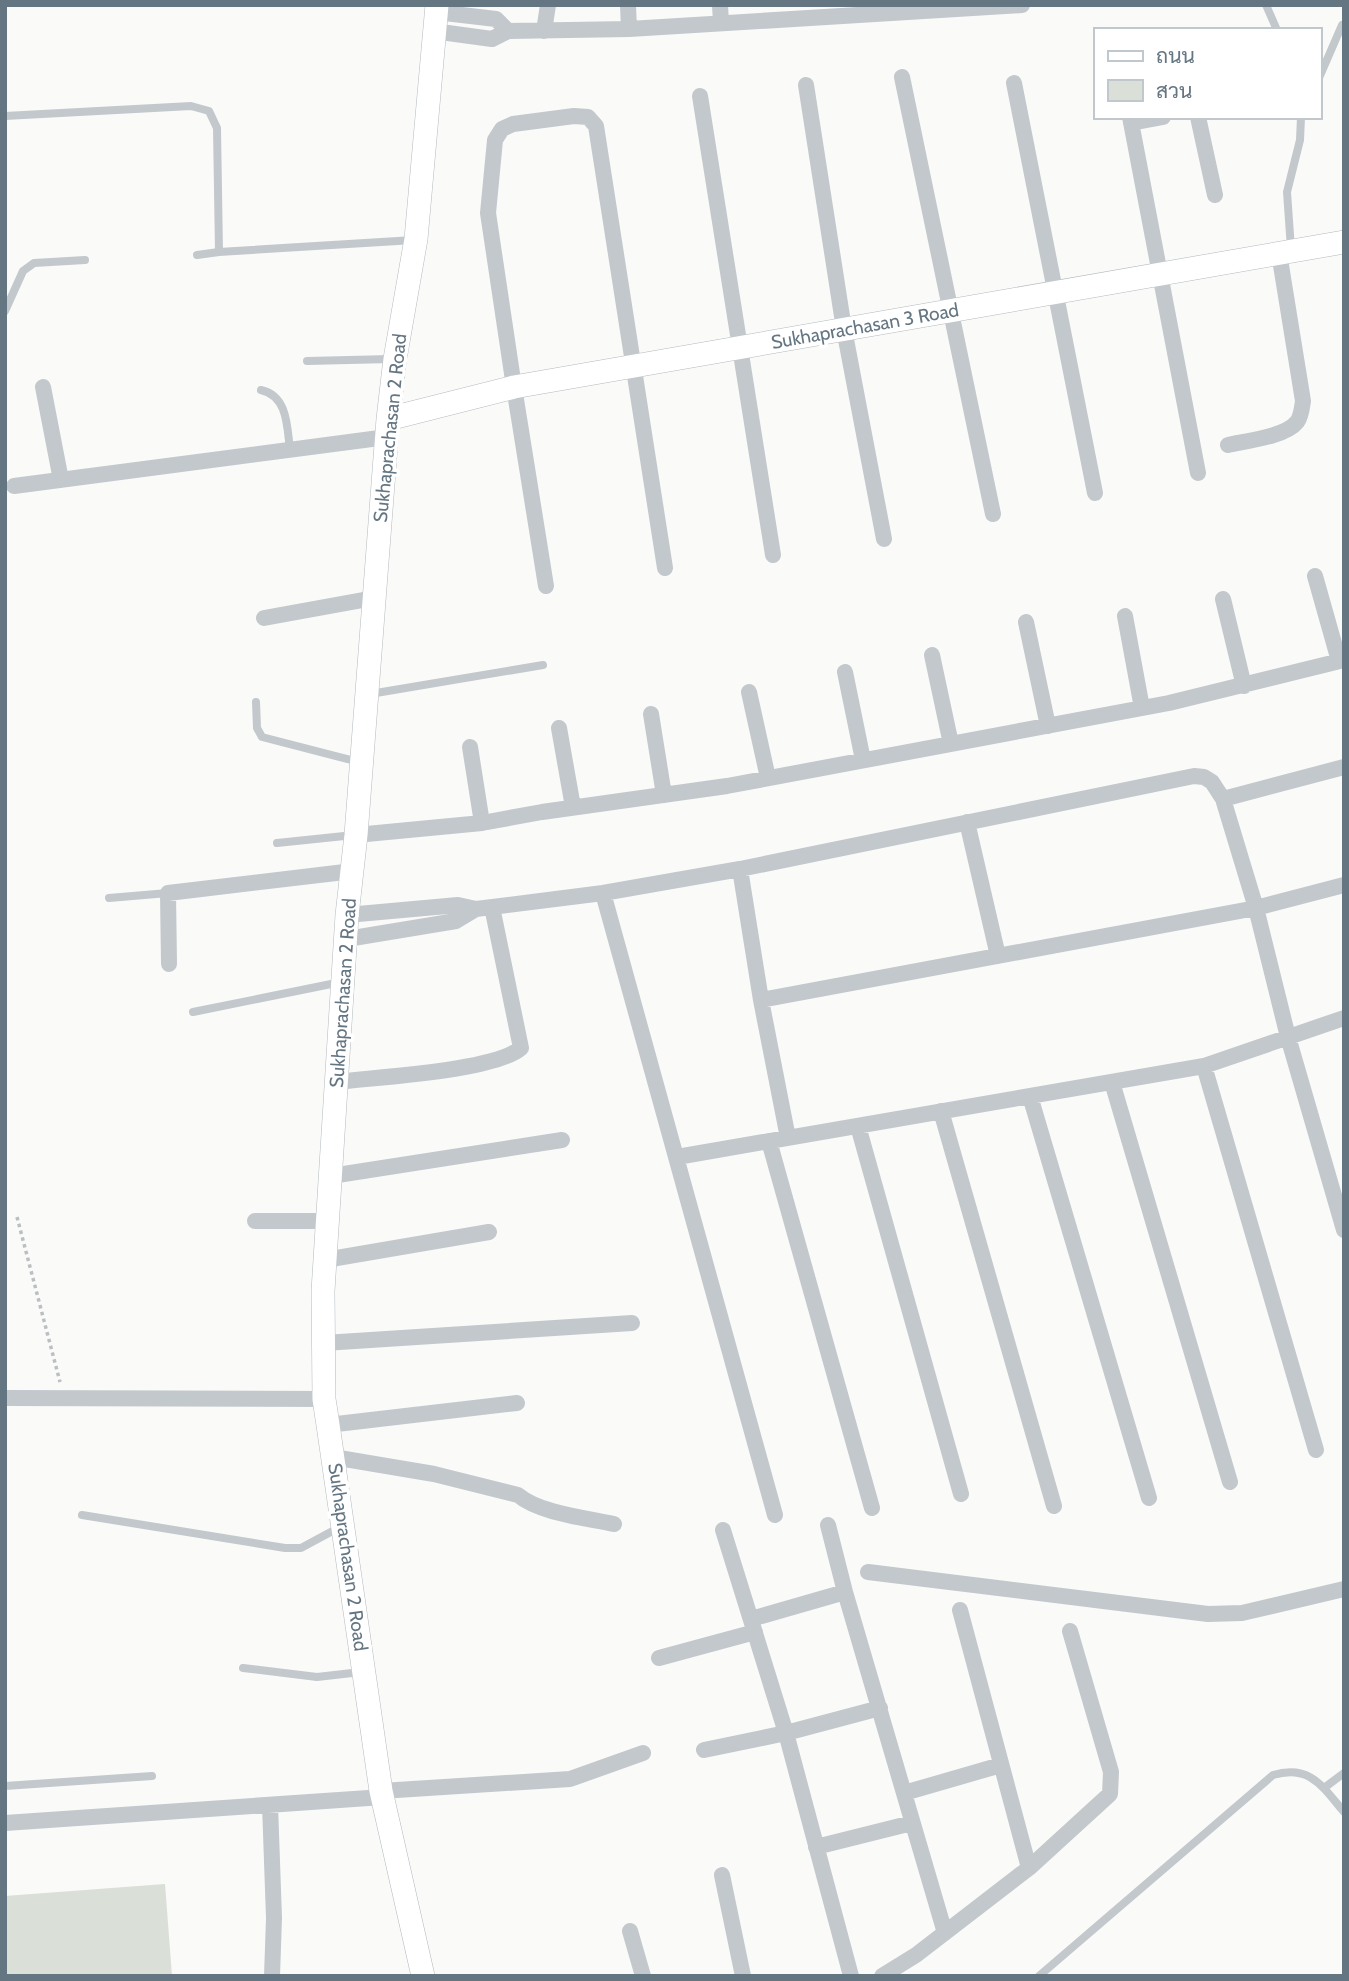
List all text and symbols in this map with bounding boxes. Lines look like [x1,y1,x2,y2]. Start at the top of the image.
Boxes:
legend [1094,28,1321,119]
text: ถนน [1156,43,1195,68]
text: สวน [1156,78,1192,103]
street label: Sukhaprachasan 3 Road [769,298,961,354]
street label: Sukhaprachasan 2 Road [369,332,411,524]
street label: Sukhaprachasan 2 Road [325,898,361,1088]
street label: Sukhaprachasan 2 Road [323,1461,373,1653]

